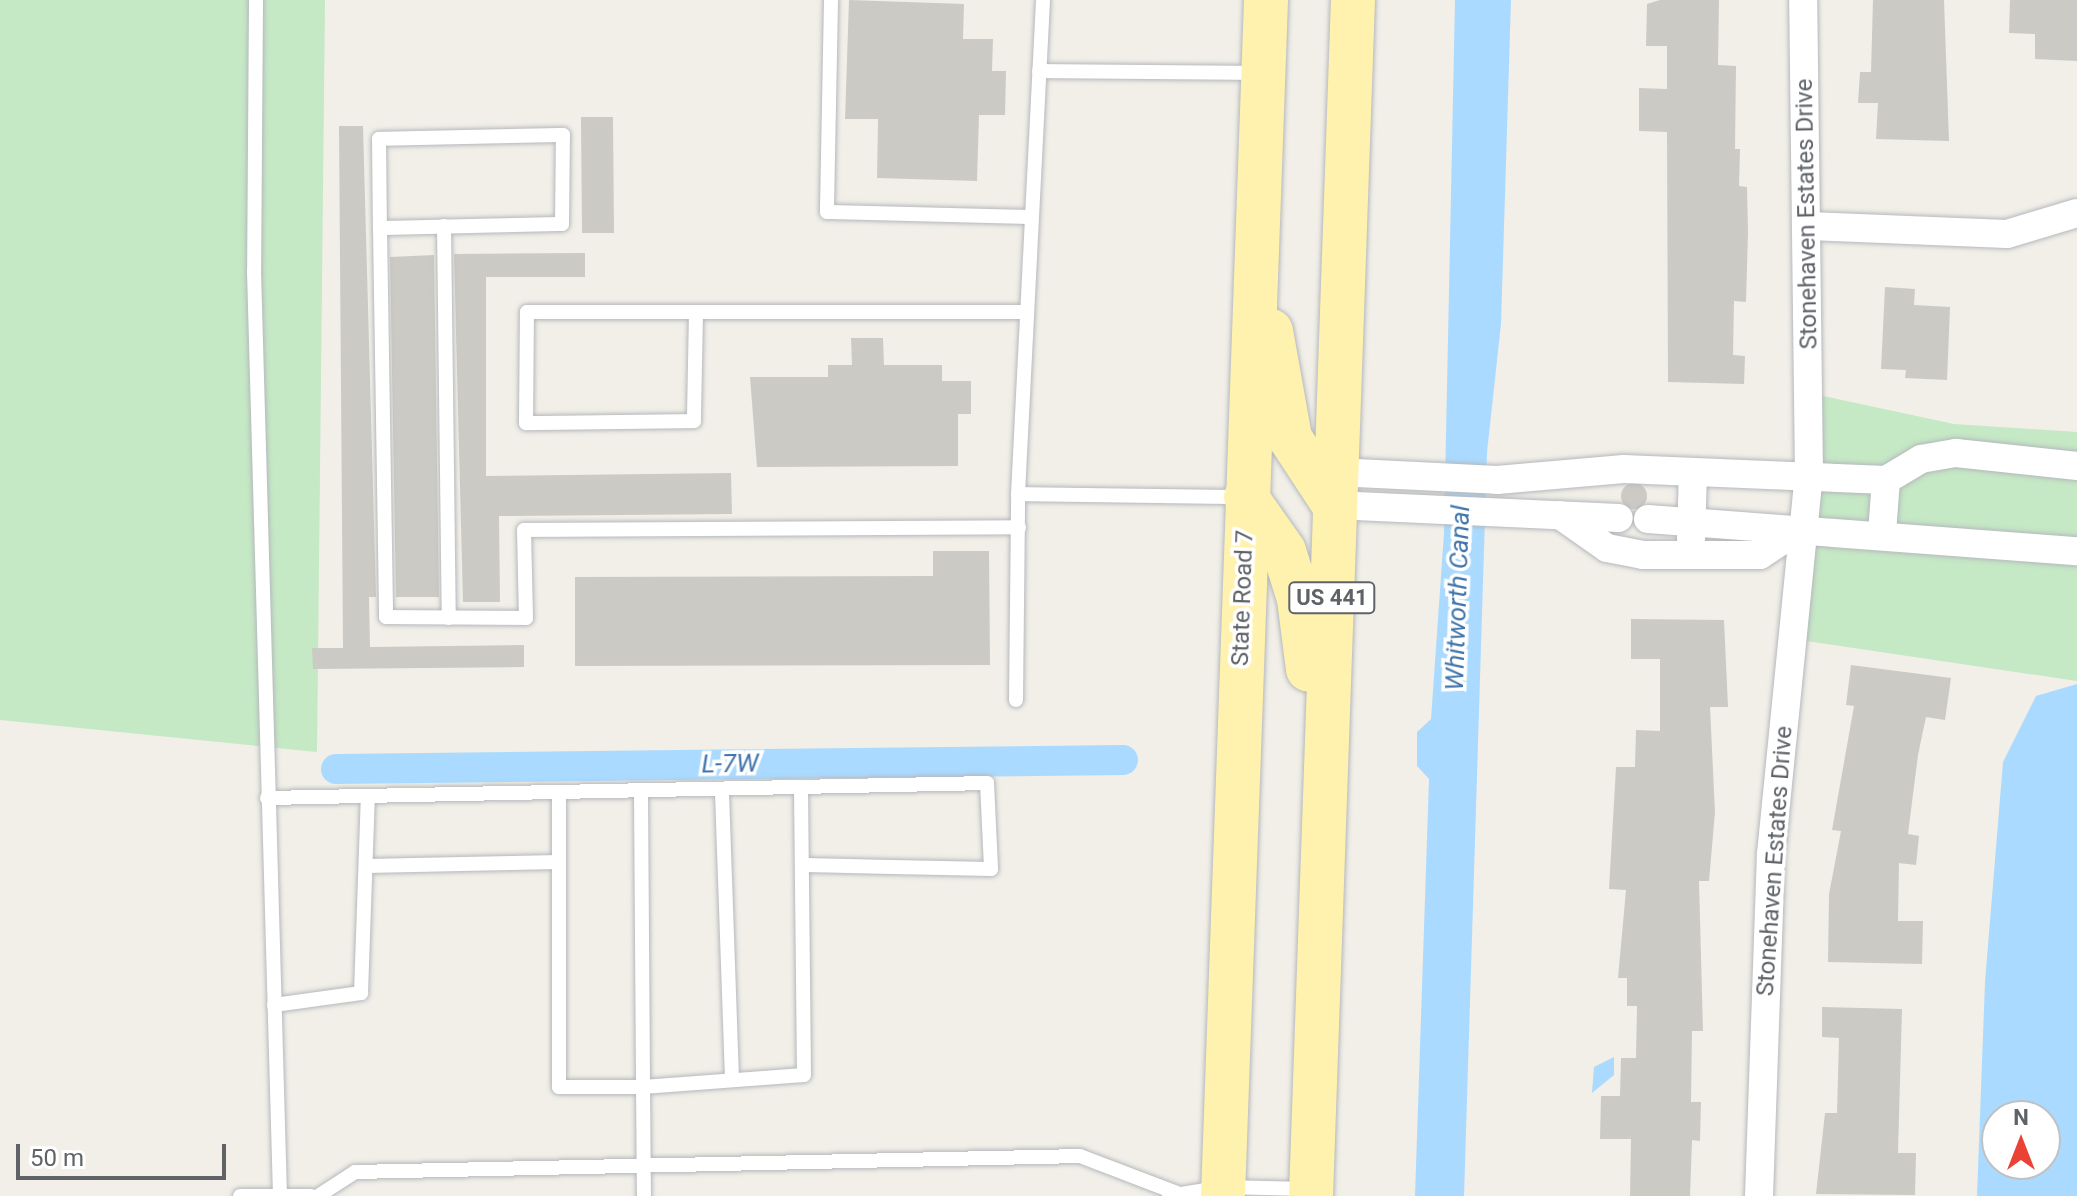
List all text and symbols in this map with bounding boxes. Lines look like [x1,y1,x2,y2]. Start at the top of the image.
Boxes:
street label: Stonehaven Estates Drive [1790,78,1824,350]
water label: Whitworth Canal [1439,505,1477,691]
street label: State Road 7 [1226,529,1260,667]
road number: US 441 [1288,580,1376,616]
street label: Stonehaven Estates Drive [1751,725,1799,997]
water label: L-7W [701,748,759,780]
north arrow [1981,1100,2061,1180]
text: N [2013,1105,2029,1130]
scale bar [20,1128,230,1178]
text: 50 m [30,1144,84,1172]

